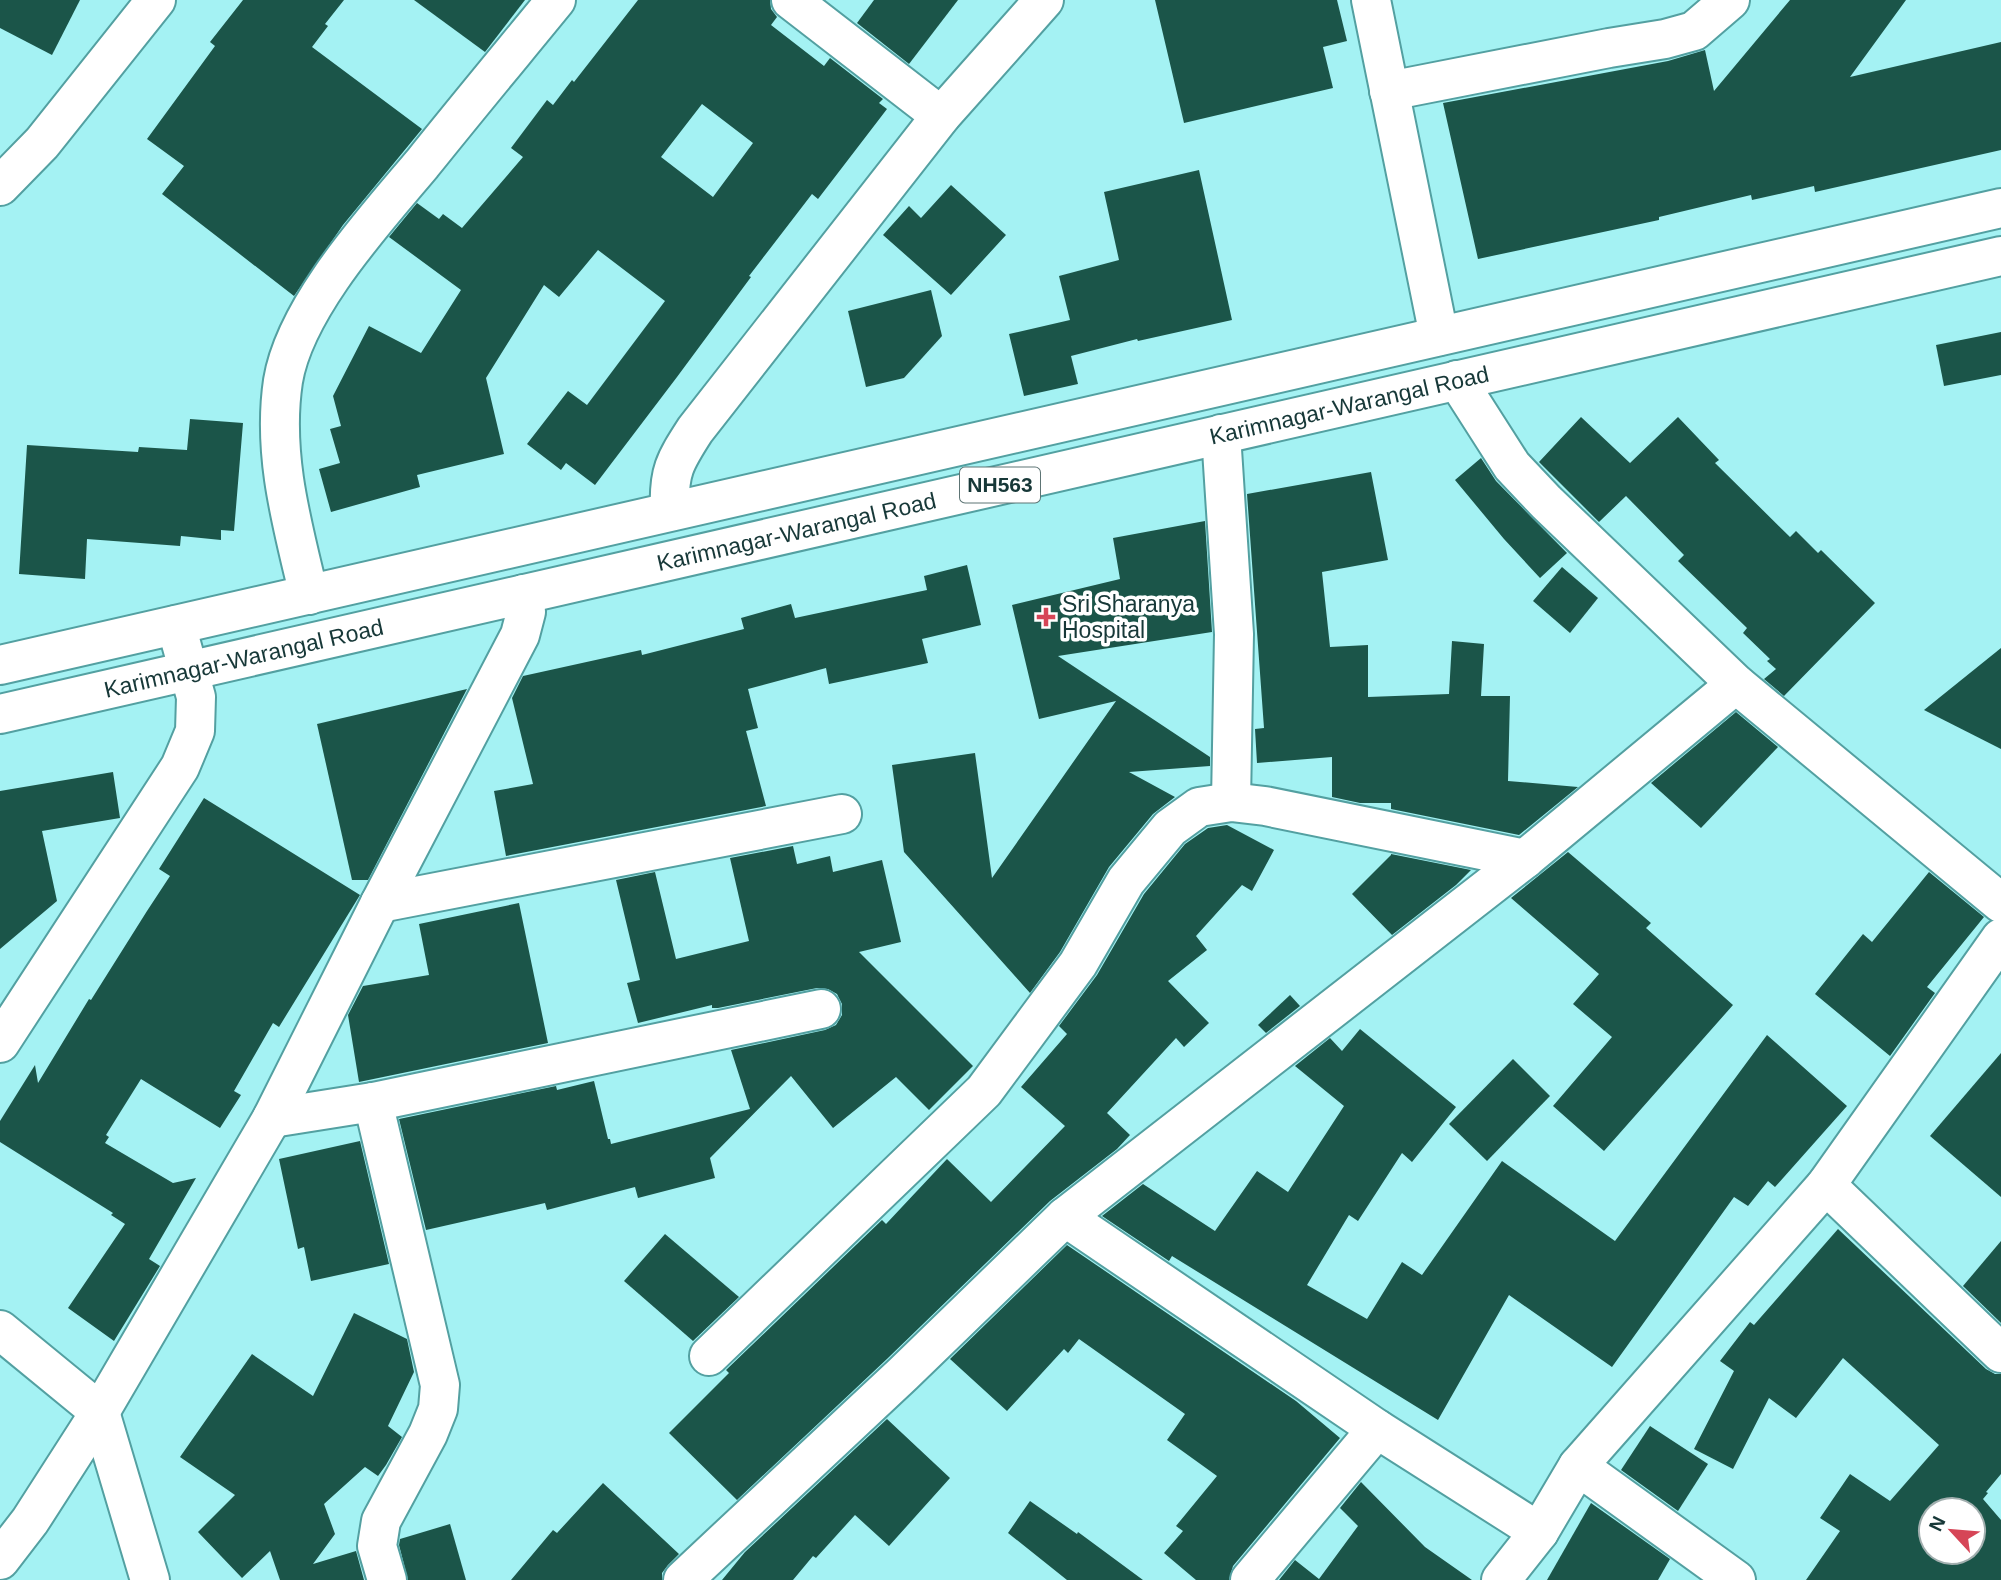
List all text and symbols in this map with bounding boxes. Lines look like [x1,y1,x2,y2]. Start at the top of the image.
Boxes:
street label: Karimnagar-Warangal Road [1207,361,1491,450]
road number: NH563 [960,468,1040,503]
street label: Karimnagar-Warangal Road [654,487,939,576]
place label: Sri Sharanya Hospital [1062,591,1195,643]
marker: Sri Sharanya Hospital [1036,607,1056,627]
street label: Karimnagar-Warangal Road [102,614,386,703]
north arrow [1917,1496,1987,1566]
text: N [1925,1513,1950,1535]

